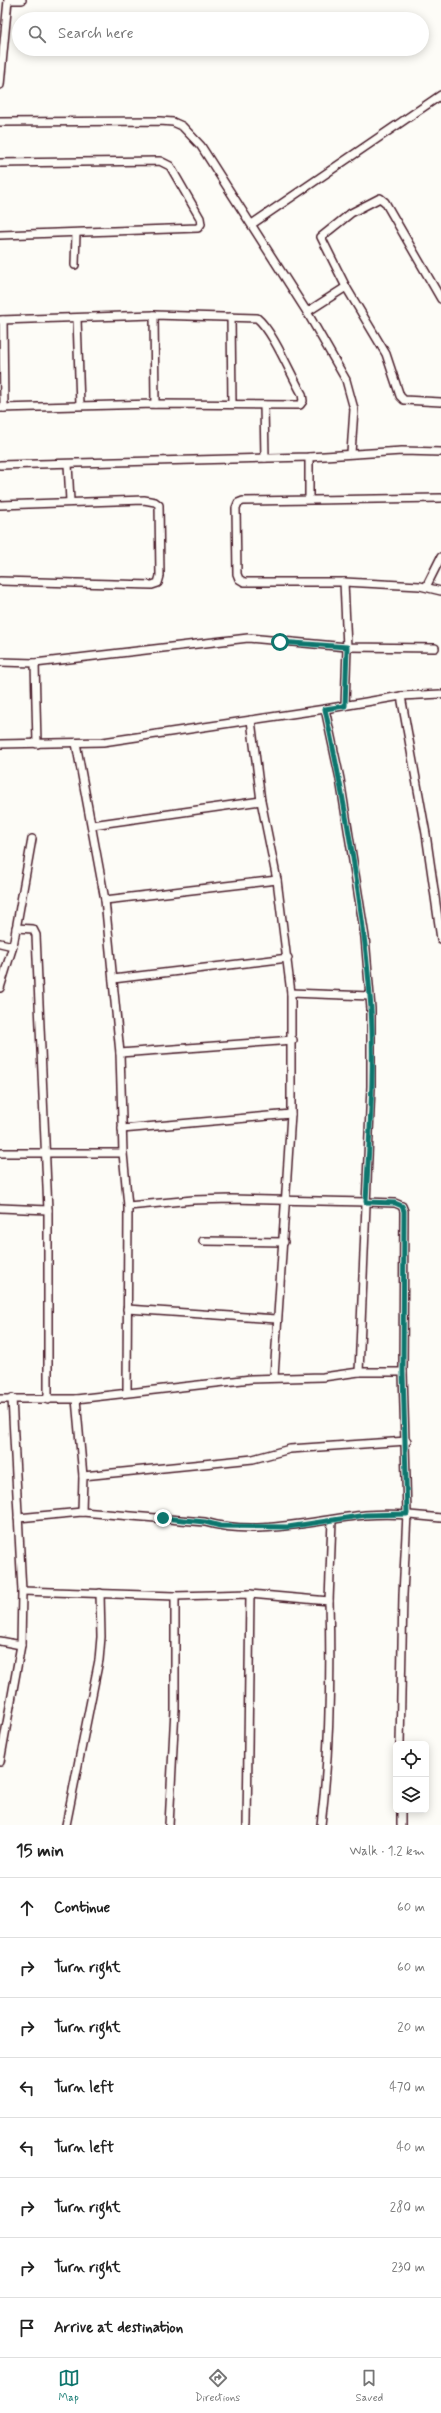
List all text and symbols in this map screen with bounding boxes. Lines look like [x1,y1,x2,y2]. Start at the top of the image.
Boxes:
search box [12,12,429,56]
icon: search [26,23,48,45]
text: Search here [58,24,134,44]
route start [271,633,289,651]
route end [154,1509,172,1527]
map controls [393,1741,429,1813]
button: locate [393,1741,429,1777]
button: layers [393,1777,429,1813]
text: 15 min [16,1840,64,1862]
text: Walk · 1.2 km [350,1843,425,1860]
icon: ahead [16,1897,38,1919]
text: Continue [54,1898,110,1918]
text: 60 m [397,1899,425,1916]
icon: right [16,1957,38,1979]
text: Turn right [54,1958,121,1978]
text: 60 m [397,1959,425,1976]
icon: right [16,2017,38,2039]
text: Turn right [54,2018,121,2038]
text: 20 m [397,2019,425,2036]
icon: left [16,2077,38,2099]
text: Turn left [54,2078,114,2098]
text: 470 m [389,2079,425,2096]
icon: left [16,2137,38,2159]
text: Turn left [54,2138,114,2158]
text: 40 m [396,2139,425,2156]
icon: right [16,2197,38,2219]
text: Turn right [54,2198,121,2218]
text: 280 m [390,2199,425,2216]
icon: right [16,2257,38,2279]
text: Turn right [54,2258,121,2278]
text: 230 m [391,2259,425,2276]
icon: arrive [16,2317,38,2339]
text: Arrive at destination [54,2318,183,2338]
tab: Map [58,2367,80,2405]
tab: Directions [195,2367,240,2405]
tab: Saved [356,2367,383,2405]

